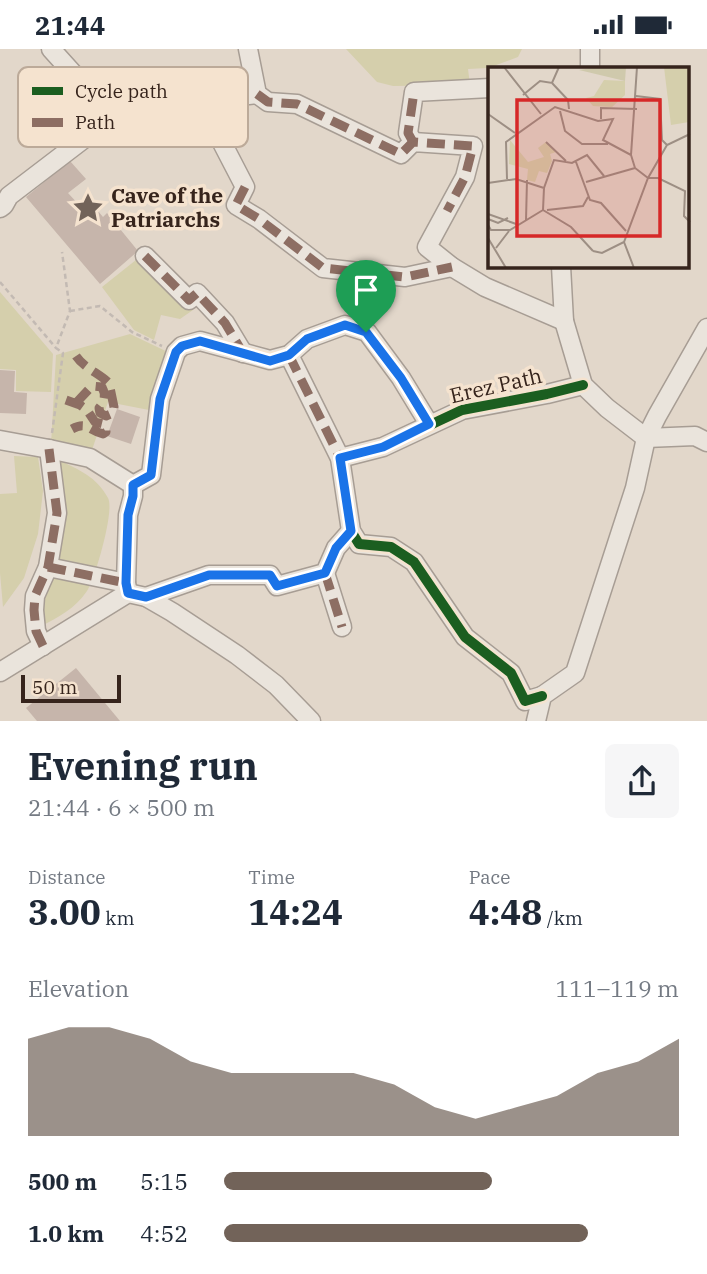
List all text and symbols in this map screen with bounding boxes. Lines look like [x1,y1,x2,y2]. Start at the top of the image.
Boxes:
text: 21:44 [35,8,105,42]
legend [18,67,248,147]
inset map [488,67,690,268]
text: Cycle path [75,79,168,103]
text: Path [75,110,115,134]
place label: Cave of the Patriarchs [111,181,223,233]
place icon: Cave of the Patriarchs [71,191,105,225]
pin [336,260,396,332]
icon: arrive [347,271,385,309]
street label: Erez Path [447,361,545,409]
scale bar [21,672,121,704]
text: 50 m [32,675,77,699]
text: Evening run [28,741,258,790]
button: share [605,744,679,818]
text: 21:44 · 6 × 500 m [28,792,215,822]
text: Distance [28,865,106,889]
text: Time [248,865,295,889]
text: Pace [469,865,510,889]
text: 3.00 [28,889,101,935]
text: 14:24 [248,889,343,935]
text: 4:48 [469,889,542,935]
text: km [101,906,135,930]
text: /km [542,906,583,930]
text: Elevation [28,973,129,1003]
text: 111–119 m [555,973,679,1003]
text: 500 m [28,1166,97,1196]
text: 5:15 [140,1166,188,1196]
text: 1.0 km [28,1218,104,1248]
text: 4:52 [140,1218,188,1248]

